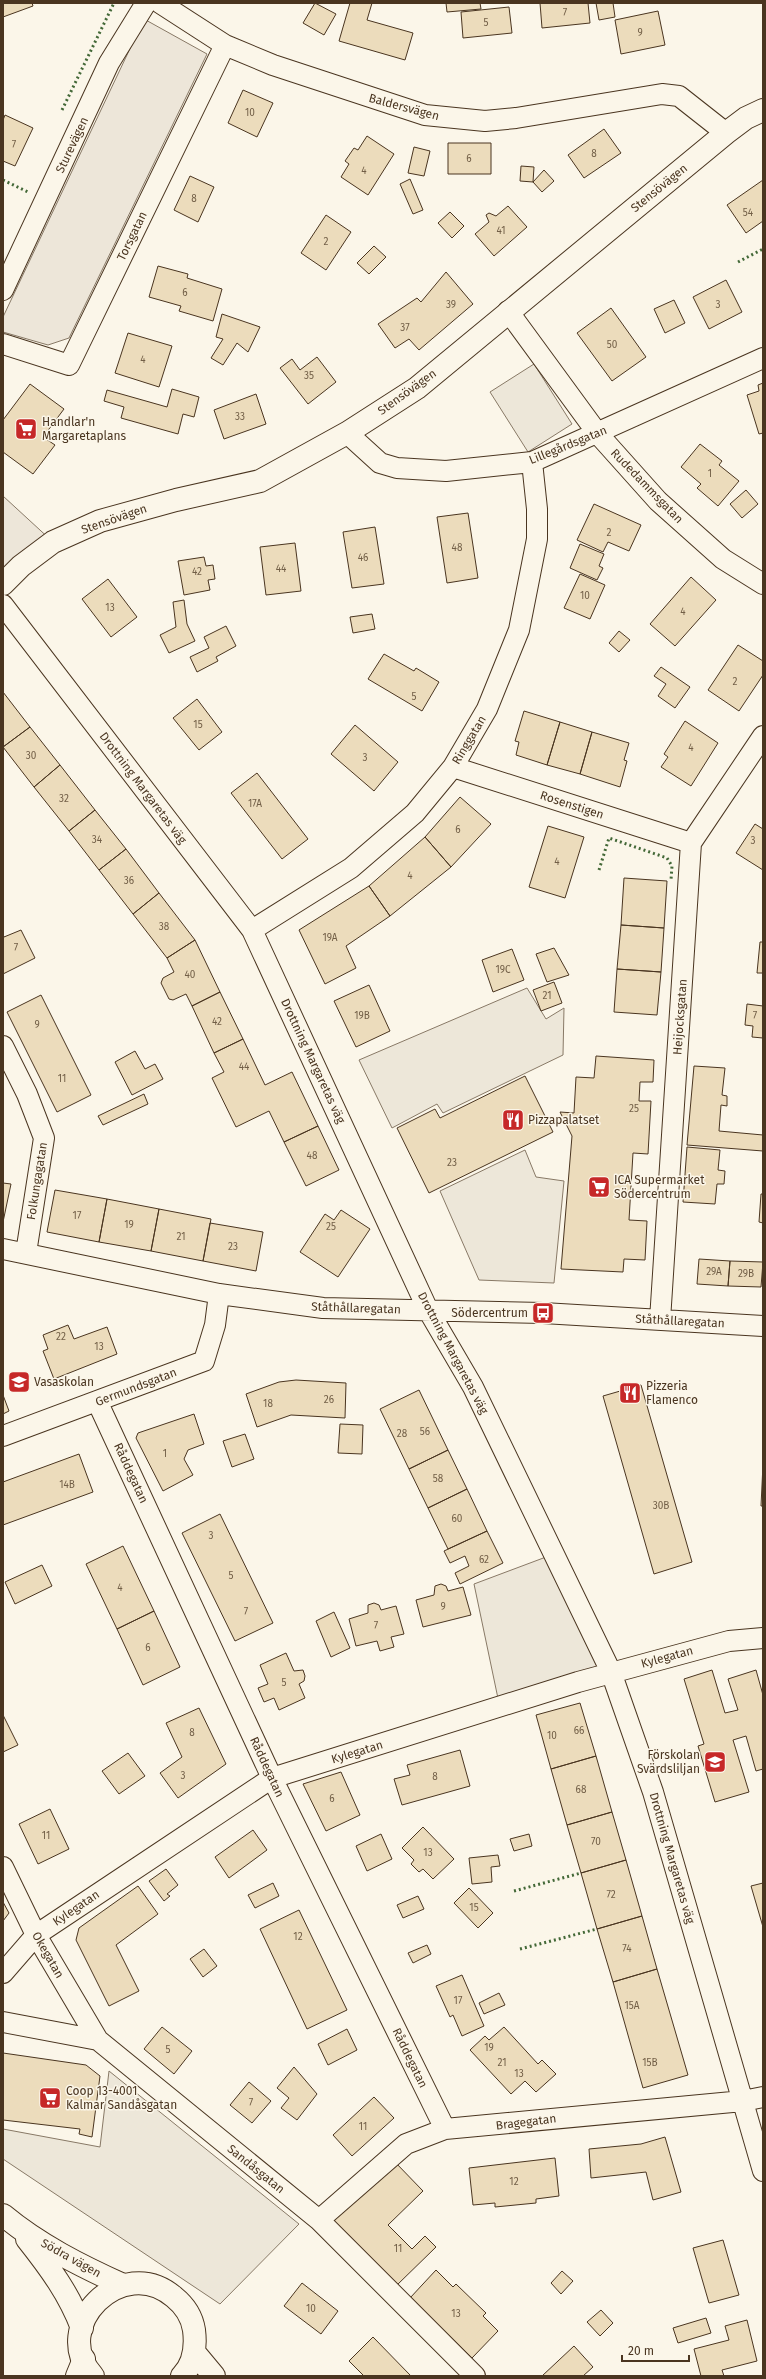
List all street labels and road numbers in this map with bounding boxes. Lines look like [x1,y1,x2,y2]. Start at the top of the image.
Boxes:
street label: Baldersvägen [367,91,441,123]
street label: Sturevägen [53,115,91,175]
street label: Stensövägen [628,161,690,215]
street label: Torsgatan [114,209,150,263]
street label: Stensövägen [375,366,439,418]
street label: Lillegårdsgatan [527,423,609,467]
street label: Rudedammsgatan [608,446,686,526]
street label: Stensövägen [79,501,149,537]
street label: Ringgatan [449,713,489,767]
street label: Drottning Margaretas väg [96,729,190,847]
street label: Rosenstigen [538,788,606,822]
street label: Heijocksgatan [670,978,690,1056]
street label: Drottning Margaretas väg [278,996,348,1126]
street label: Folkungagatan [24,1141,50,1221]
street label: Drottning Margaretas väg [415,1290,491,1417]
street label: Ståthållaregatan [311,1299,401,1317]
street label: Ståthållaregatan [635,1312,725,1330]
street label: Germundsgatan [93,1365,179,1409]
street label: Råddegatan [111,1441,151,1505]
street label: Kylegatan [639,1643,695,1671]
street label: Råddegatan [247,1735,287,1799]
street label: Kylegatan [330,1738,384,1766]
street label: Drottning Margaretas väg [647,1791,698,1926]
street label: Kylegatan [50,1887,102,1929]
street label: Okegatan [29,1929,67,1981]
street label: Råddegatan [389,2026,431,2090]
street label: Bragegatan [495,2111,557,2133]
street label: Sandåsgatan [225,2142,287,2196]
street label: Södra vägen [39,2236,103,2280]

